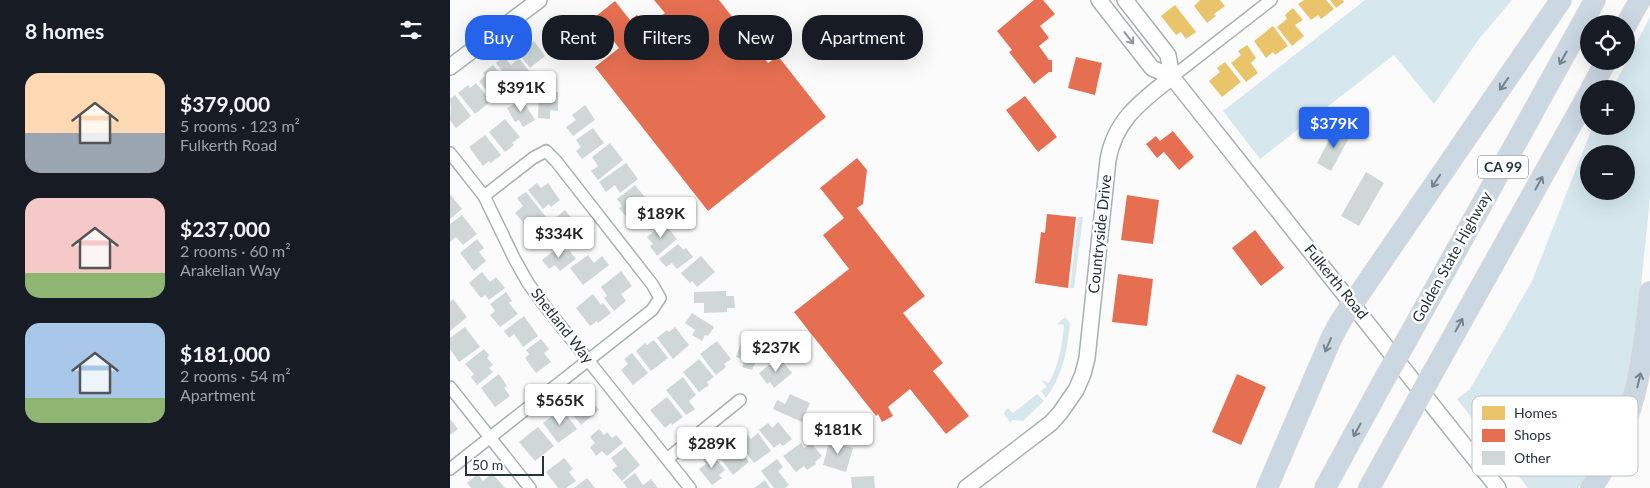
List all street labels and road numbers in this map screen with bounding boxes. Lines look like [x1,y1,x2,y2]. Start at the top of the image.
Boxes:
road number: CA 99 [1478,156,1528,178]
street label: Countryside Drive [1084,173,1114,294]
street label: Golden State Highway [1408,188,1495,325]
street label: Fulkerth Road [1301,240,1372,322]
street label: Shetland Way [528,284,598,367]

